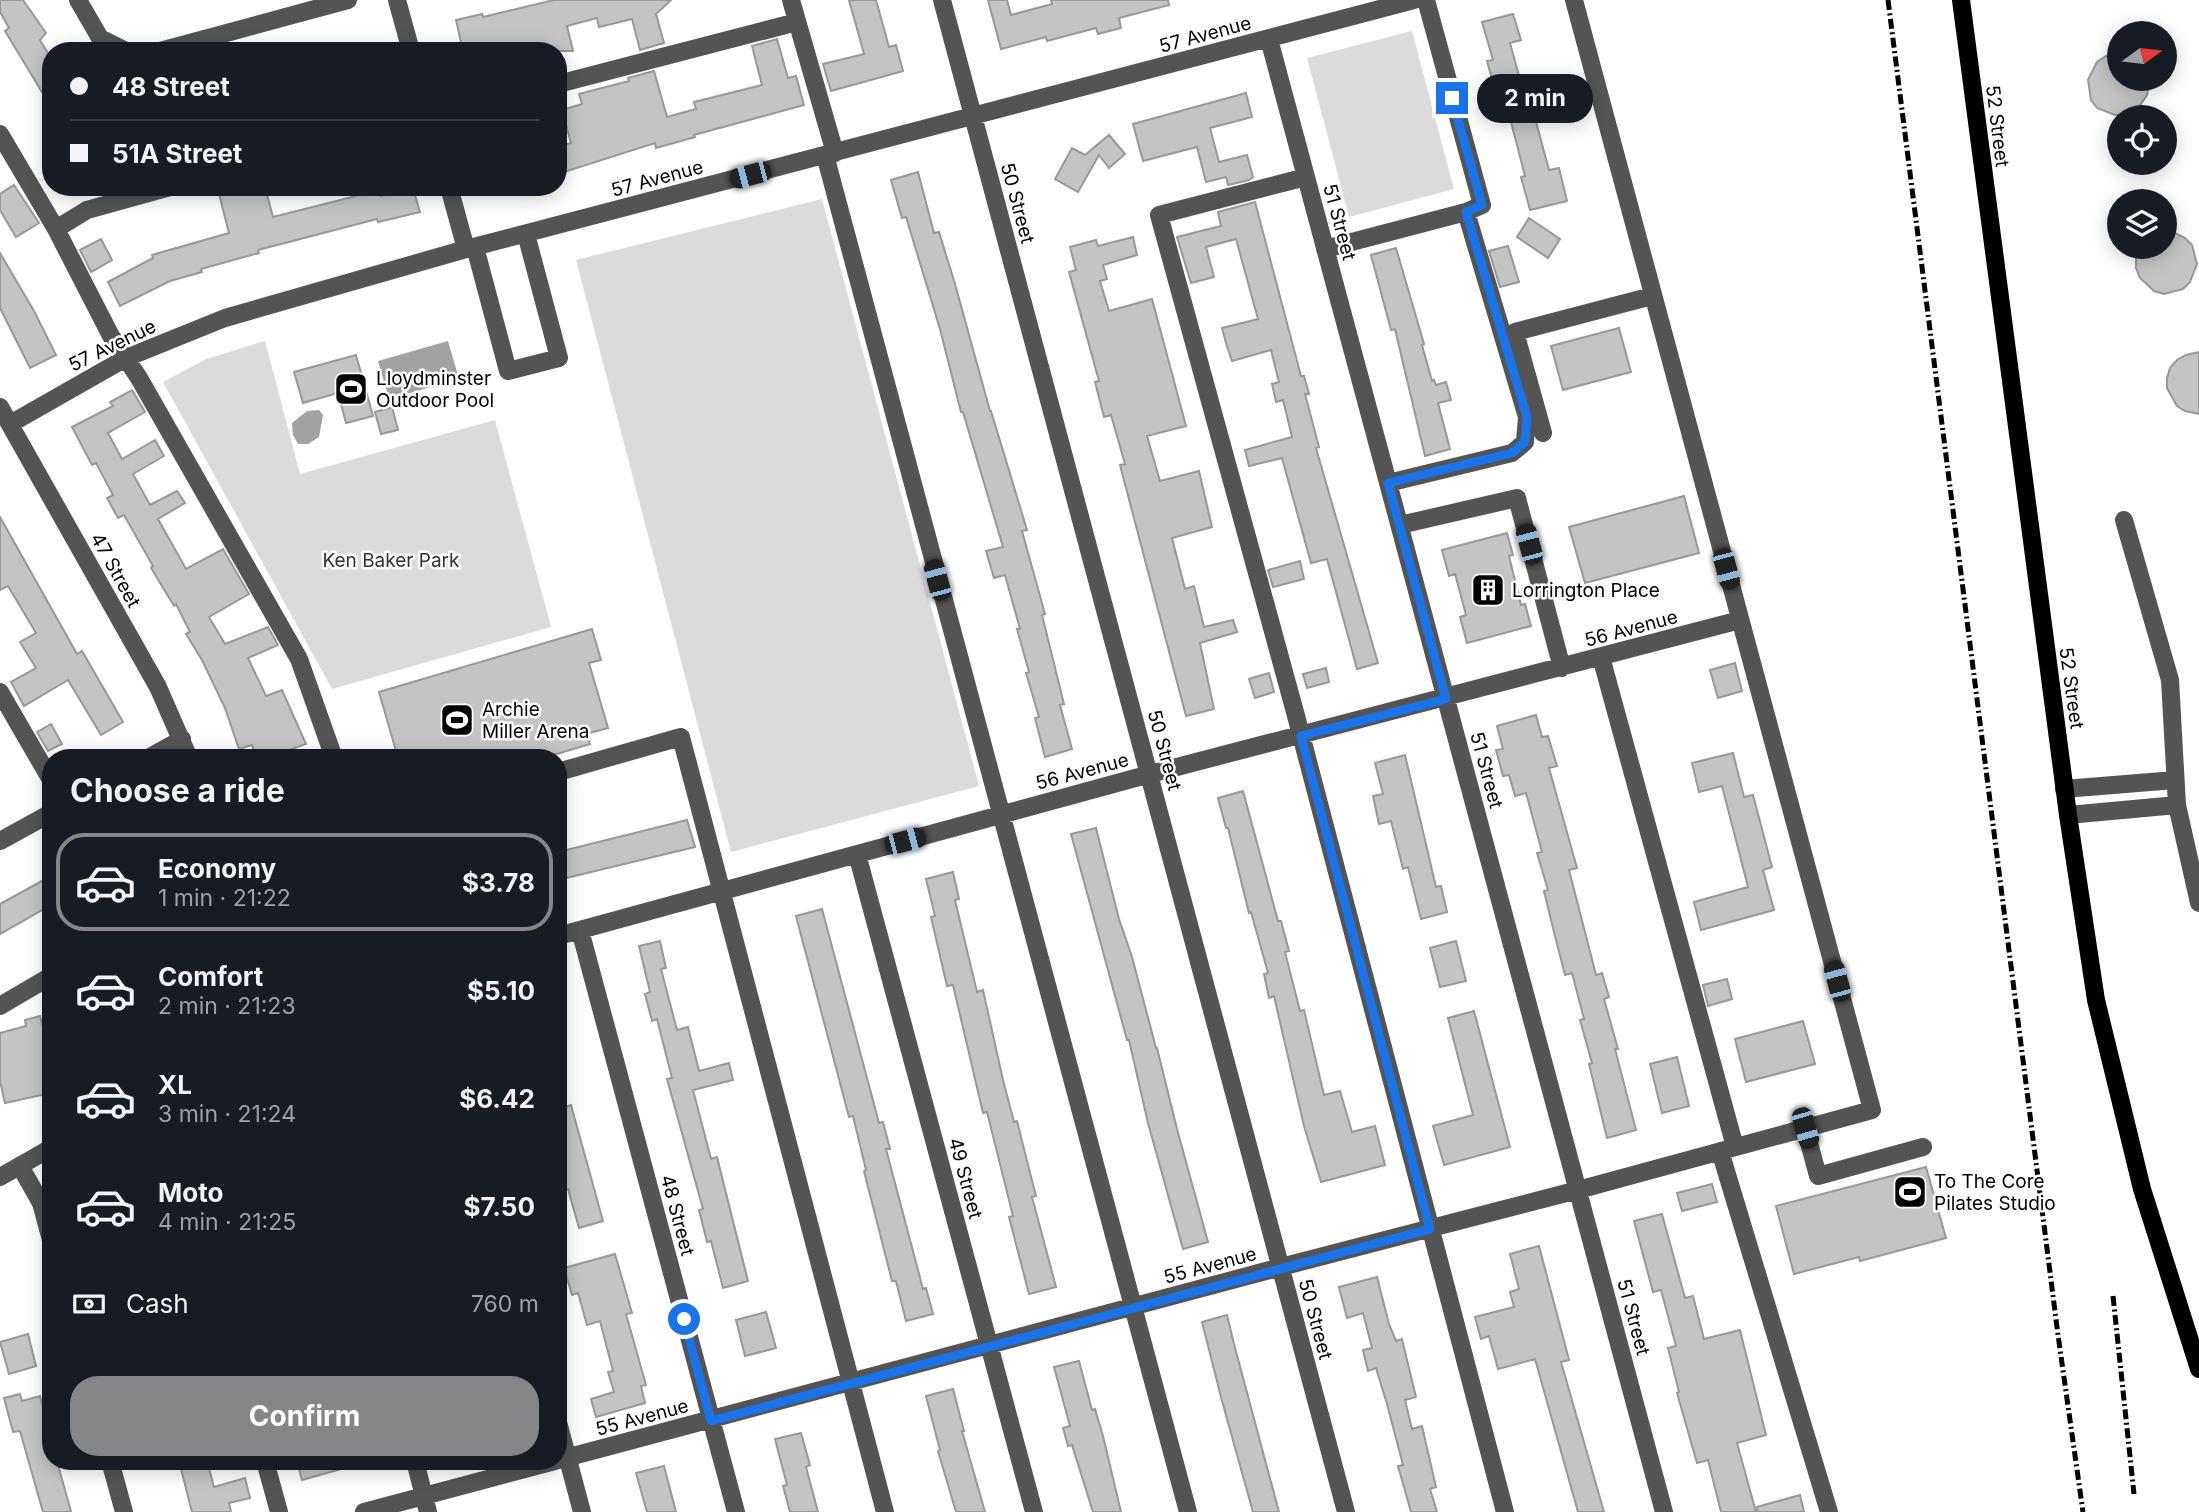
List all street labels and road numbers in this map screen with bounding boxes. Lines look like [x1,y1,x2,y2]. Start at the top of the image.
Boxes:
street label: 57 Avenue [1157,11,1254,58]
street label: 52 Street [1981,84,2014,168]
street label: 57 Avenue [609,155,706,202]
street label: 50 Street [996,160,1039,246]
street label: 51 Street [1318,181,1361,263]
street label: 57 Avenue [65,314,160,376]
street label: 47 Street [86,529,145,612]
street label: 56 Avenue [1582,605,1680,652]
street label: 52 Street [2054,646,2089,730]
street label: 50 Street [1143,707,1186,793]
street label: 51 Street [1465,729,1508,811]
street label: 56 Avenue [1033,748,1131,795]
street label: 49 Street [944,1135,987,1221]
street label: 48 Street [656,1172,699,1258]
street label: 55 Avenue [1161,1242,1259,1289]
street label: 50 Street [1294,1276,1337,1362]
street label: 51 Street [1612,1276,1655,1358]
street label: 55 Avenue [593,1394,691,1441]

